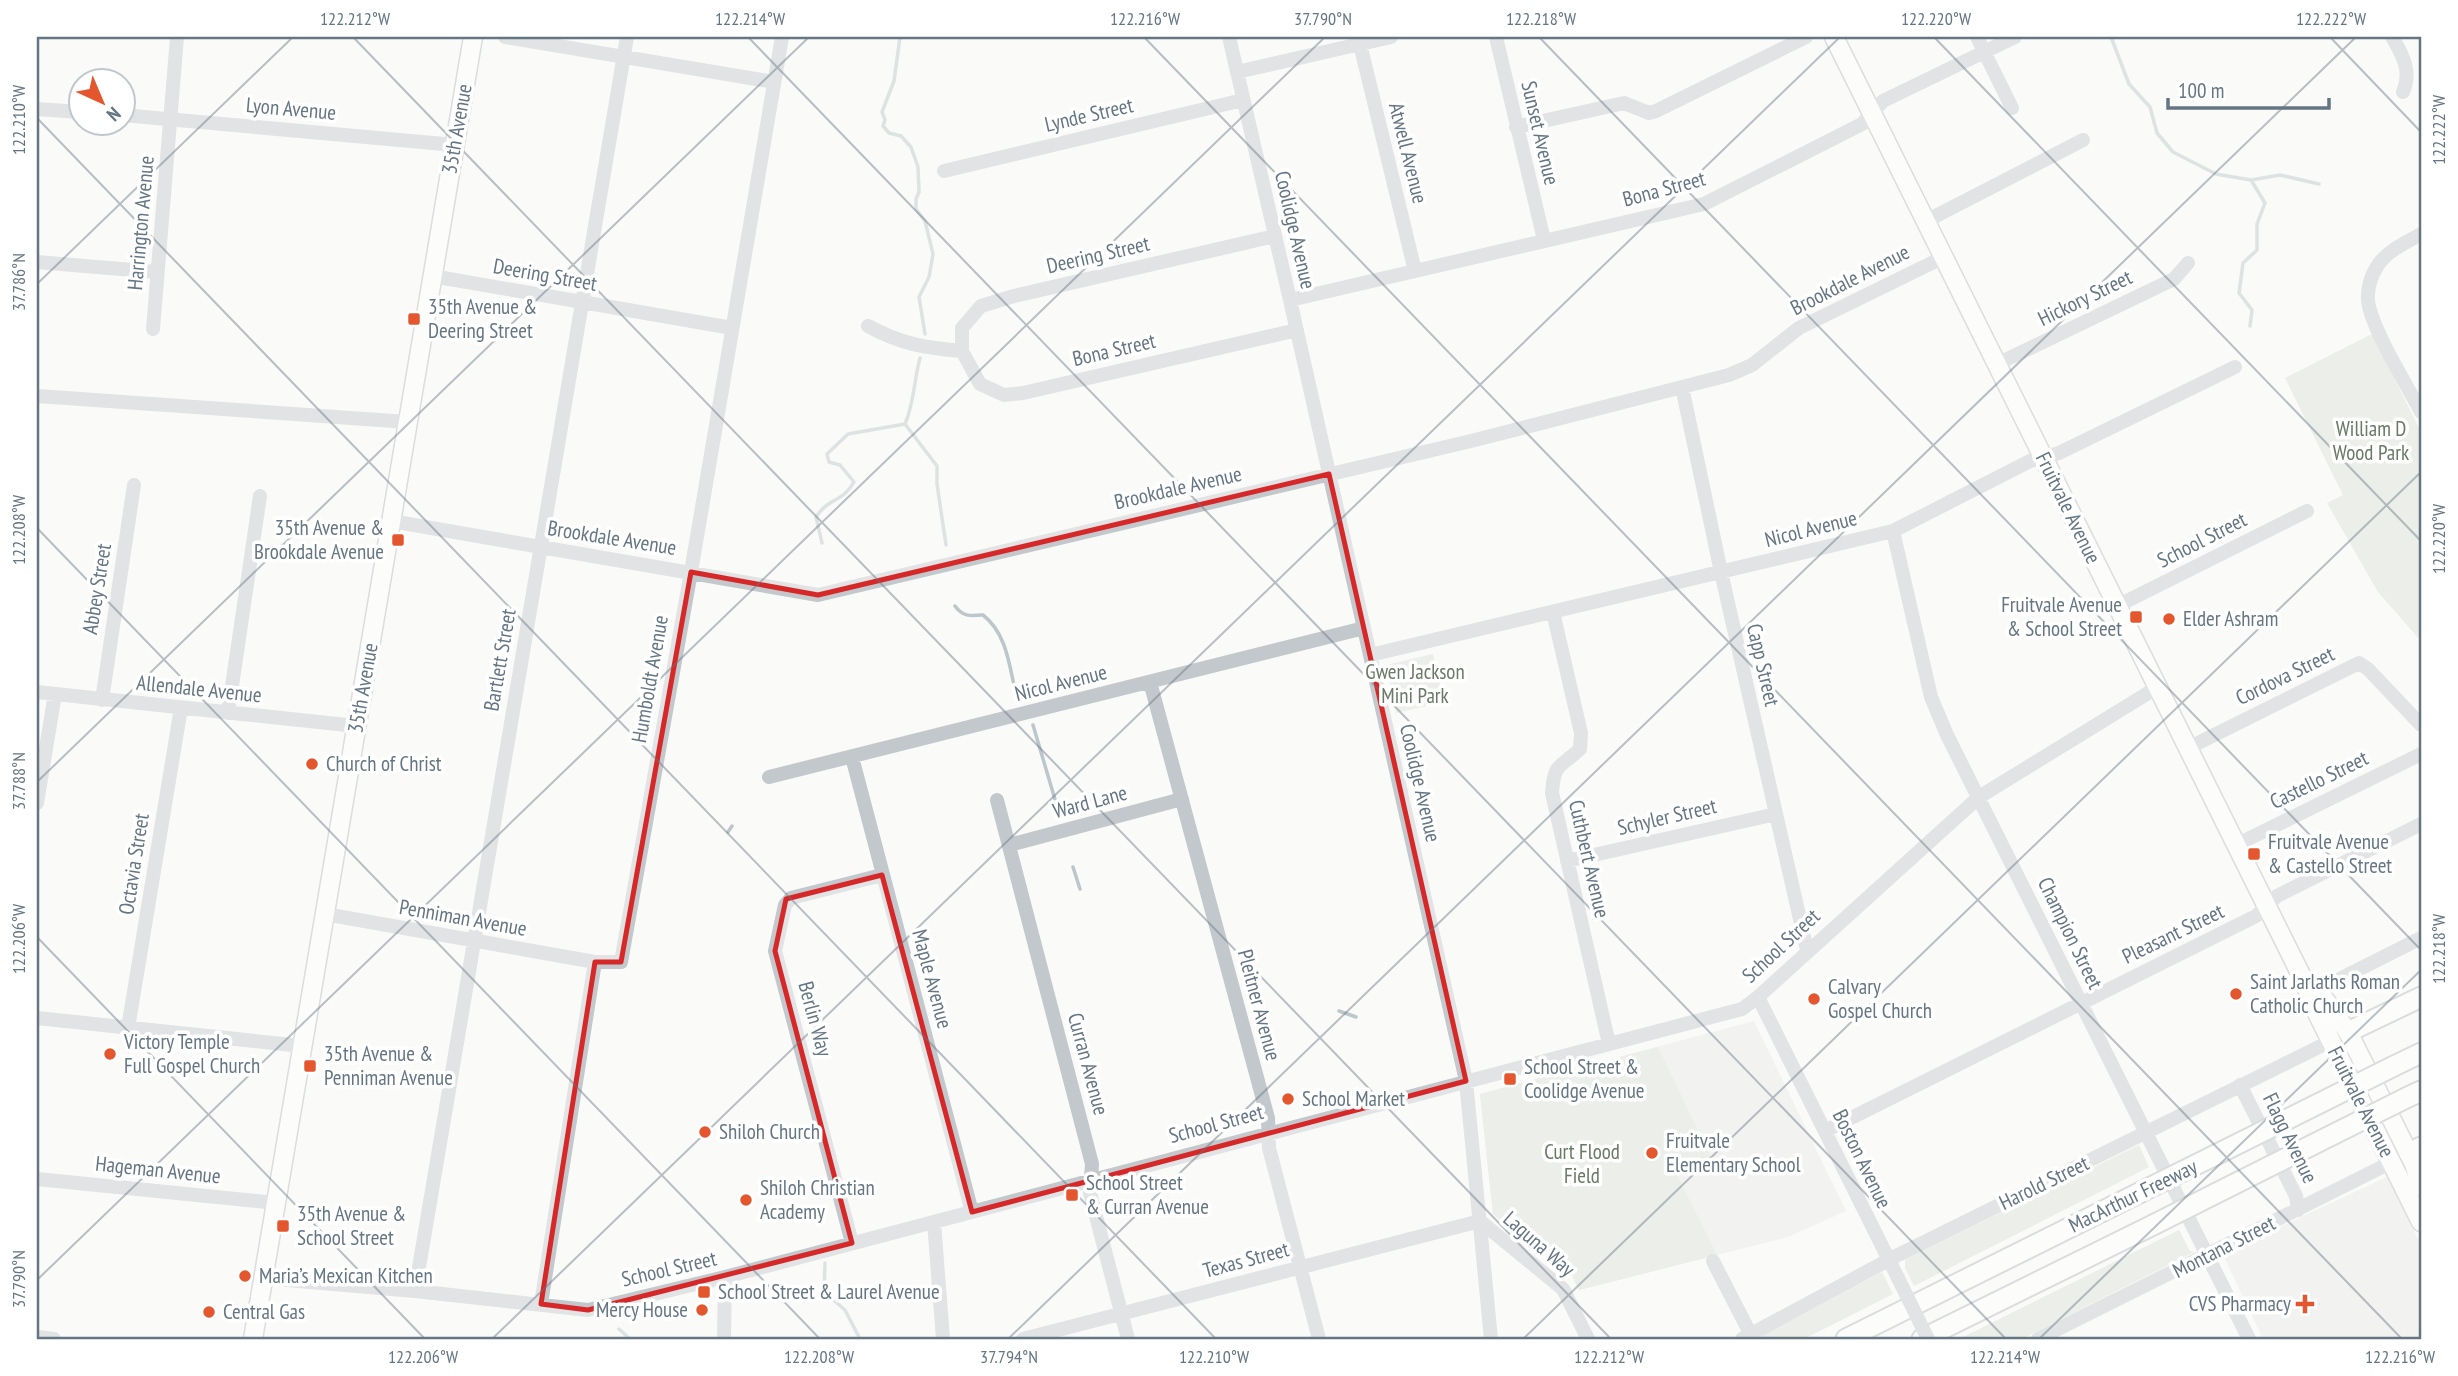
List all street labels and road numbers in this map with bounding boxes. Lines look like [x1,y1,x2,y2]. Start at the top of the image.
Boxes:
street label: Sunset Avenue [1515,78,1566,188]
street label: 35th Avenue [435,82,478,176]
street label: Lyon Avenue [245,91,337,126]
street label: Lynde Street [1042,91,1136,138]
street label: Atwell Avenue [1383,100,1434,206]
street label: Harrington Avenue [121,155,160,291]
street label: Bona Street [1620,164,1708,212]
street label: Coolidge Avenue [1269,168,1322,292]
street label: Deering Street [1044,230,1152,279]
street label: Brookdale Avenue [1786,238,1914,321]
street label: Deering Street [491,252,599,297]
street label: Hickory Street [2033,263,2136,332]
street label: Bona Street [1070,327,1158,372]
street label: Fruitvale Avenue [2030,448,2107,568]
street label: Brookdale Avenue [1112,460,1244,515]
street label: Nicol Avenue [1762,504,1860,553]
street label: School Street [2153,505,2251,574]
street label: Brookdale Avenue [546,514,678,561]
street label: Abbey Street [76,541,117,636]
street label: Bartlett Street [477,606,522,713]
street label: Humboldt Avenue [625,613,674,745]
street label: Capp Street [1741,621,1786,709]
street label: Cordova Street [2231,640,2339,711]
street label: 35th Avenue [341,641,384,735]
street label: Nicol Avenue [1012,658,1110,707]
street label: Allendale Avenue [135,669,263,708]
street label: Coolidge Avenue [1394,721,1447,845]
street label: Castello Street [2265,744,2372,815]
street label: Ward Lane [1050,779,1130,824]
street label: Schyler Street [1615,792,1719,841]
street label: Cuthbert Avenue [1563,797,1616,921]
street label: Octavia Street [112,811,155,917]
street label: Champion Street [2032,873,2109,993]
street label: Penniman Avenue [397,893,529,942]
street label: Pleasant Street [2117,897,2228,970]
street label: School Street [1736,903,1825,988]
street label: Maple Avenue [906,926,959,1031]
street label: Pleitner Avenue [1232,946,1287,1063]
street label: Berlin Way [793,978,838,1060]
street label: Curran Avenue [1062,1010,1115,1118]
street label: Fruitvale Avenue [2322,1042,2401,1162]
street label: Flagg Avenue [2257,1088,2324,1187]
street label: School Street [1166,1098,1266,1149]
street label: Boston Avenue [1827,1105,1898,1213]
street label: Harold Street [1995,1149,2093,1216]
street label: Hageman Avenue [94,1150,222,1189]
street label: MacArthur Freeway [2064,1153,2202,1238]
street label: Laguna Way [1498,1205,1581,1282]
street label: Montana Street [2168,1209,2280,1284]
street label: Texas Street [1200,1235,1292,1284]
street label: School Street [619,1244,719,1293]

